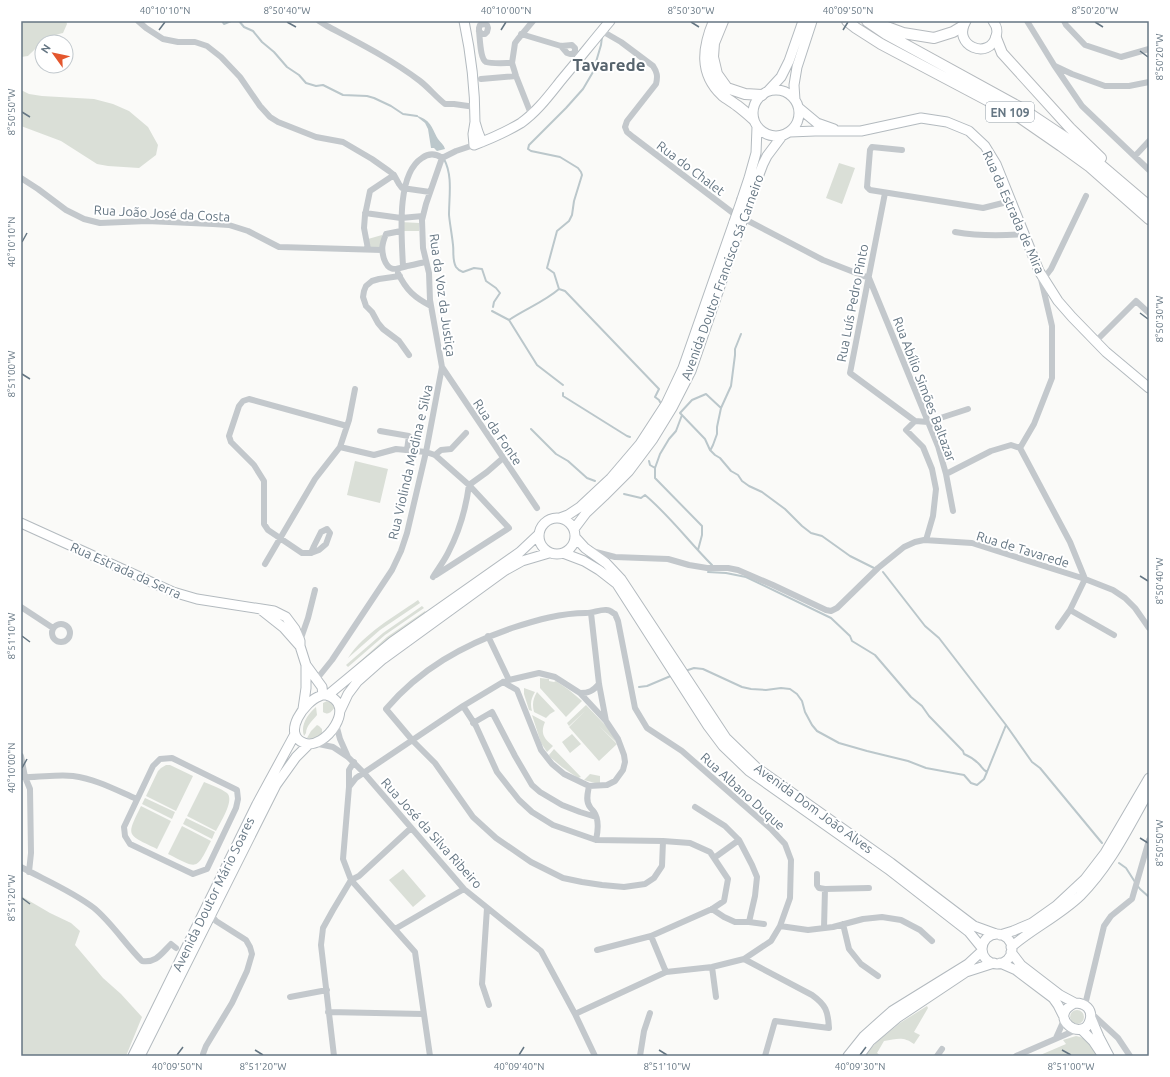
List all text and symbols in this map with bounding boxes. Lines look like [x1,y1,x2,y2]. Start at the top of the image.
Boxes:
text: 40°10'10"N [140,5,190,16]
text: 8°50'40"W [263,5,311,16]
text: 40°10'00"N [481,5,531,16]
text: 8°50'30"W [667,5,715,16]
text: 40°09'50"N [823,5,873,16]
text: 8°50'20"W [1071,5,1119,16]
text: 8°50'20"W [1154,33,1165,81]
north arrow [34,34,74,74]
text: N [38,42,53,55]
district label: Tavarede [573,55,645,74]
text: 8°50'50"W [6,88,17,136]
road number: EN 109 [986,102,1034,122]
street label: Rua do Chalet [654,138,728,198]
street label: Rua da Estrada de Mira [981,148,1047,276]
street label: Avenida Doutor Francisco Sá Carneiro [678,172,766,382]
street label: Rua João José da Costa [93,202,231,224]
text: 40°10'10"N [6,217,17,267]
street label: Rua da Voz da Justiça [427,232,459,358]
street label: Rua Luís Pedro Pinto [834,243,870,363]
text: 8°50'30"W [1154,295,1165,343]
street label: Rua Abílio Simões Baltazar [891,315,959,463]
text: 8°51'00"W [6,350,17,398]
street label: Rua Violinda Medina e Silva [385,383,435,541]
street label: Rua da Fonte [471,396,525,468]
street label: Rua de Tavarede [975,528,1071,570]
street label: Rua Estrada da Serra [68,539,184,601]
text: 8°50'40"W [1154,557,1165,605]
text: 8°51'10"W [6,612,17,660]
text: 40°10'00"N [6,743,17,793]
street label: Rua Albano Duque [698,750,788,832]
street label: Avenida Dom João Alves [752,760,876,856]
street label: Rua José da Silva Ribeiro [379,775,485,891]
street label: Avenida Doutor Mário Soares [169,814,257,973]
text: 8°50'50"W [1154,819,1165,867]
text: 8°51'20"W [6,874,17,922]
text: 40°09'50"N [152,1061,202,1072]
text: 8°51'20"W [239,1061,287,1072]
text: 40°09'40"N [494,1061,544,1072]
text: 8°51'10"W [643,1061,691,1072]
text: 40°09'30"N [835,1061,885,1072]
text: 8°51'00"W [1047,1061,1095,1072]

